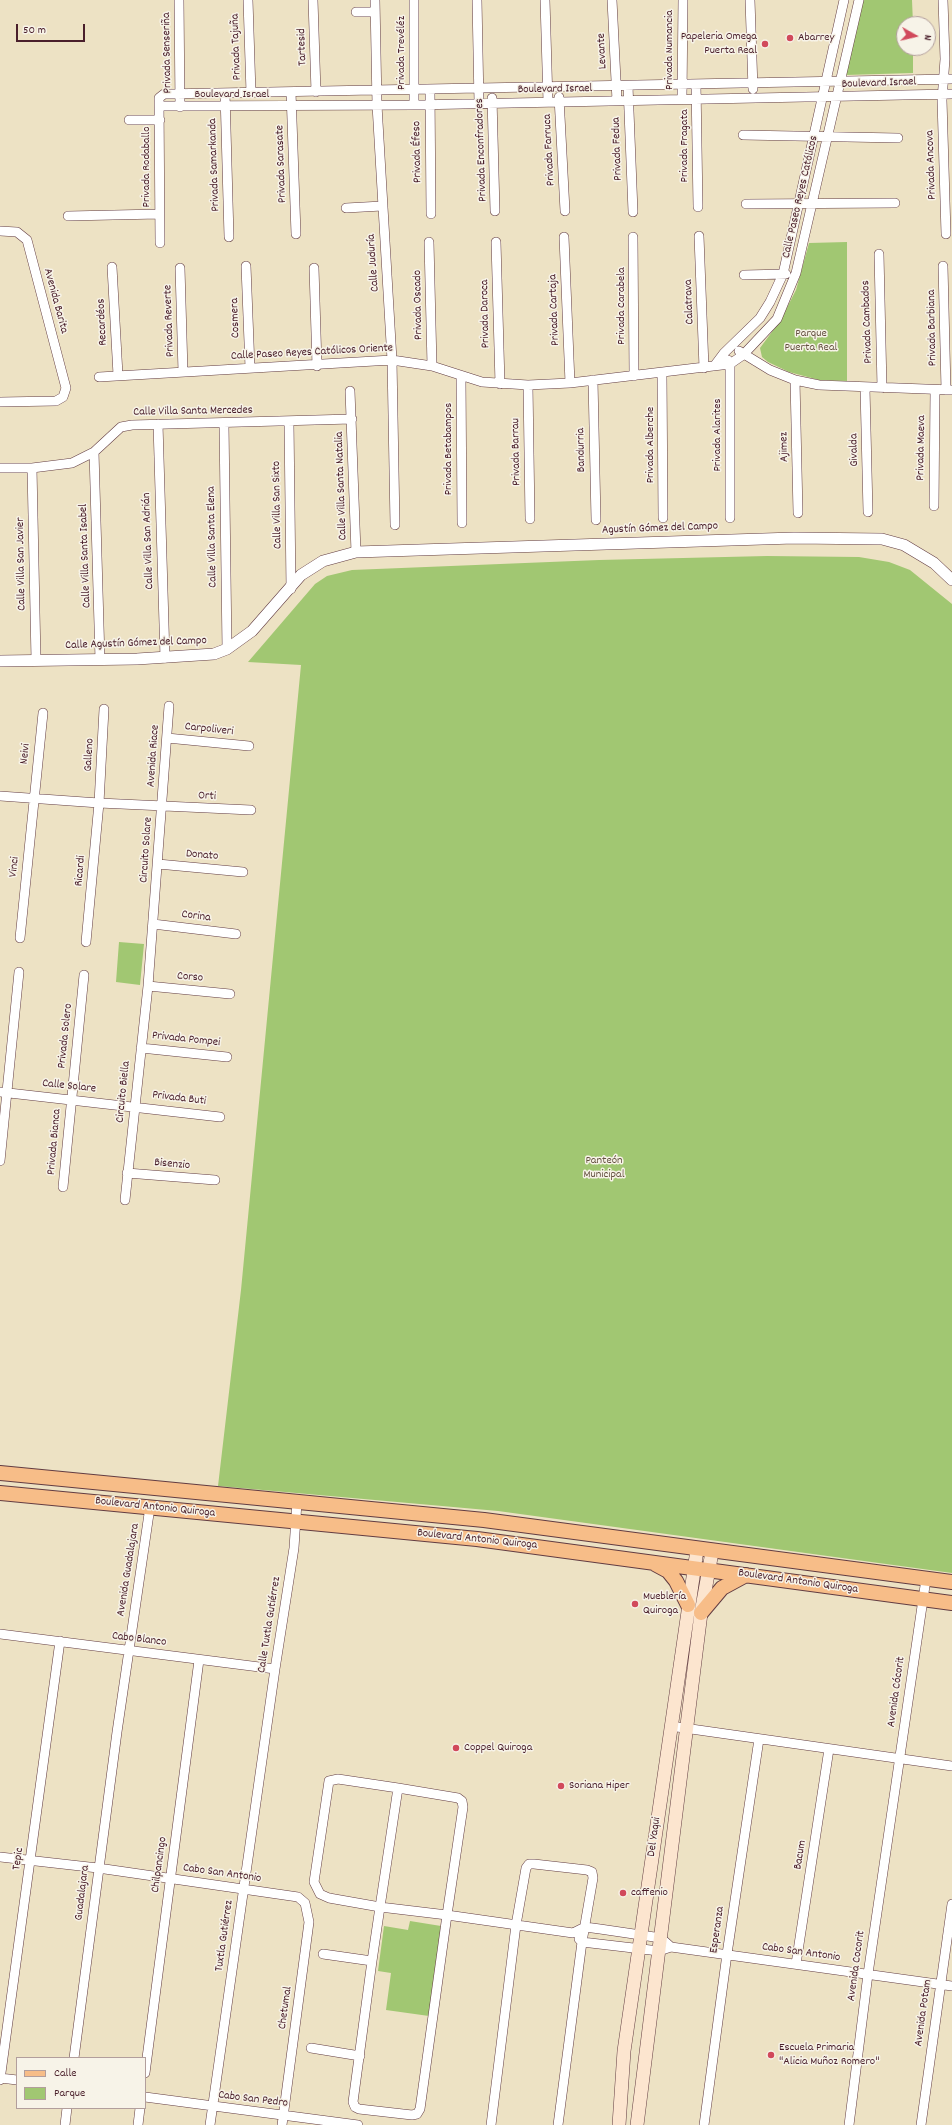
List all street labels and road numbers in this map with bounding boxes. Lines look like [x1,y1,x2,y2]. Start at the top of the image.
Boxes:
street label: Privada Numancia [663,10,677,90]
street label: Privada Senseriña [160,12,176,94]
street label: Privada Tajuña [229,13,245,81]
street label: Privada Trevéléz [395,16,409,90]
street label: Tartesid [295,28,311,66]
street label: Levante [595,33,611,69]
street label: Boulevard Israel [841,75,917,93]
street label: Boulevard Israel [517,82,593,98]
street label: Boulevard Israel [195,88,269,102]
street label: Privada Enconfradores [473,98,491,202]
street label: Privada Fragata [678,109,692,183]
street label: Privada Farruca [541,114,559,186]
street label: Privada Fedua [610,117,626,181]
street label: Privada Samarkanda [206,118,224,212]
street label: Privada Éfeso [410,121,426,183]
street label: Privada Sarasate [273,125,291,203]
street label: Privada Rodaballo [140,126,154,208]
street label: Privada Ancova [924,130,940,200]
street label: Calle Paseo Reyes Católicos [780,134,822,260]
street label: Calle Juduría [365,234,383,292]
street label: Avenida Barita [39,267,71,335]
street label: Privada Carabela [615,267,629,345]
street label: Privada Oscado [411,270,427,340]
street label: Privada Cartaja [547,274,563,346]
street label: Privada Daroca [478,279,494,349]
street label: Calatrava [682,279,698,325]
street label: Privada Cambados [859,280,877,364]
street label: Privada Reverte [162,285,178,357]
street label: Privada Barbiana [925,290,941,366]
street label: Recardéos [95,298,111,346]
street label: Cosmera [228,298,244,338]
street label: Calle Paseo Reyes Católicos Oriente [231,342,393,364]
street label: Privada Alarites [711,398,725,472]
street label: Privada Betabampos [442,403,456,495]
street label: Calle Villa Santa Mercedes [133,404,253,420]
street label: Privada Alberche [644,407,658,483]
street label: Privada Maeva [914,415,930,481]
street label: Privada Barrau [509,418,525,486]
street label: Bandurria [574,428,590,472]
street label: Calle Villa Santa Natalia [333,431,351,541]
street label: Ajimez [778,432,792,462]
street label: Givalda [848,433,862,467]
street label: Calle Villa San Sixto [270,461,286,549]
street label: Calle Villa Santa Elena [205,486,221,588]
street label: Calle Villa San Adrián [140,492,158,590]
street label: Calle Villa Santa Isabel [77,504,95,608]
street label: Calle Villa San Javier [14,517,30,611]
street label: Agustín Gómez del Campo [602,520,718,538]
street label: Calle Agustín Gómez del Campo [65,634,207,654]
street label: Carpoliveri [184,720,234,740]
street label: Avenida Riace [145,724,163,788]
street label: Galleno [82,738,98,772]
street label: Neivi [18,743,34,765]
street label: Orti [198,789,216,805]
street label: Circuito Solare [138,817,156,883]
street label: Donato [185,847,219,865]
street label: Ricardi [72,855,90,887]
street label: Vinci [7,856,23,878]
street label: Corina [181,908,211,926]
street label: Corso [176,970,204,986]
street label: Privada Solero [55,1003,77,1069]
street label: Privada Pompei [151,1029,221,1051]
street label: Circuito Biella [114,1061,134,1123]
street label: Calle Solare [41,1077,97,1097]
street label: Privada Buti [151,1089,207,1109]
street label: Privada Bianca [45,1108,65,1176]
street label: Bisenzio [154,1156,190,1174]
street label: Boulevard Antonio Quiroga [94,1495,216,1521]
street label: Avenida Guadalajara [115,1522,143,1618]
street label: Boulevard Antonio Quiroga [416,1527,538,1553]
street label: Boulevard Antonio Quiroga [737,1566,859,1598]
street label: Calle Tuxtla Gutiérrez [255,1576,285,1674]
street label: Cabo Blanco [111,1630,167,1650]
street label: Avenida Cócorit [885,1656,909,1728]
street label: Del Yaqui [645,1816,665,1858]
street label: Chilpancingo [149,1836,171,1894]
street label: Bacum [792,1839,810,1871]
street label: Tepic [10,1847,28,1871]
street label: Cabo San Antonio [182,1861,262,1887]
street label: Guadalajara [72,1865,94,1921]
street label: Tuxtla Gutiérrez [213,1899,237,1973]
street label: Esperanza [708,1906,728,1954]
street label: Avenida Cocorit [845,1930,869,2002]
street label: Cabo San Antonio [761,1940,841,1966]
street label: Avenida Potam [912,1978,936,2048]
street label: Chetumal [276,1986,296,2030]
street label: Cabo San Pedro [217,2089,289,2111]

